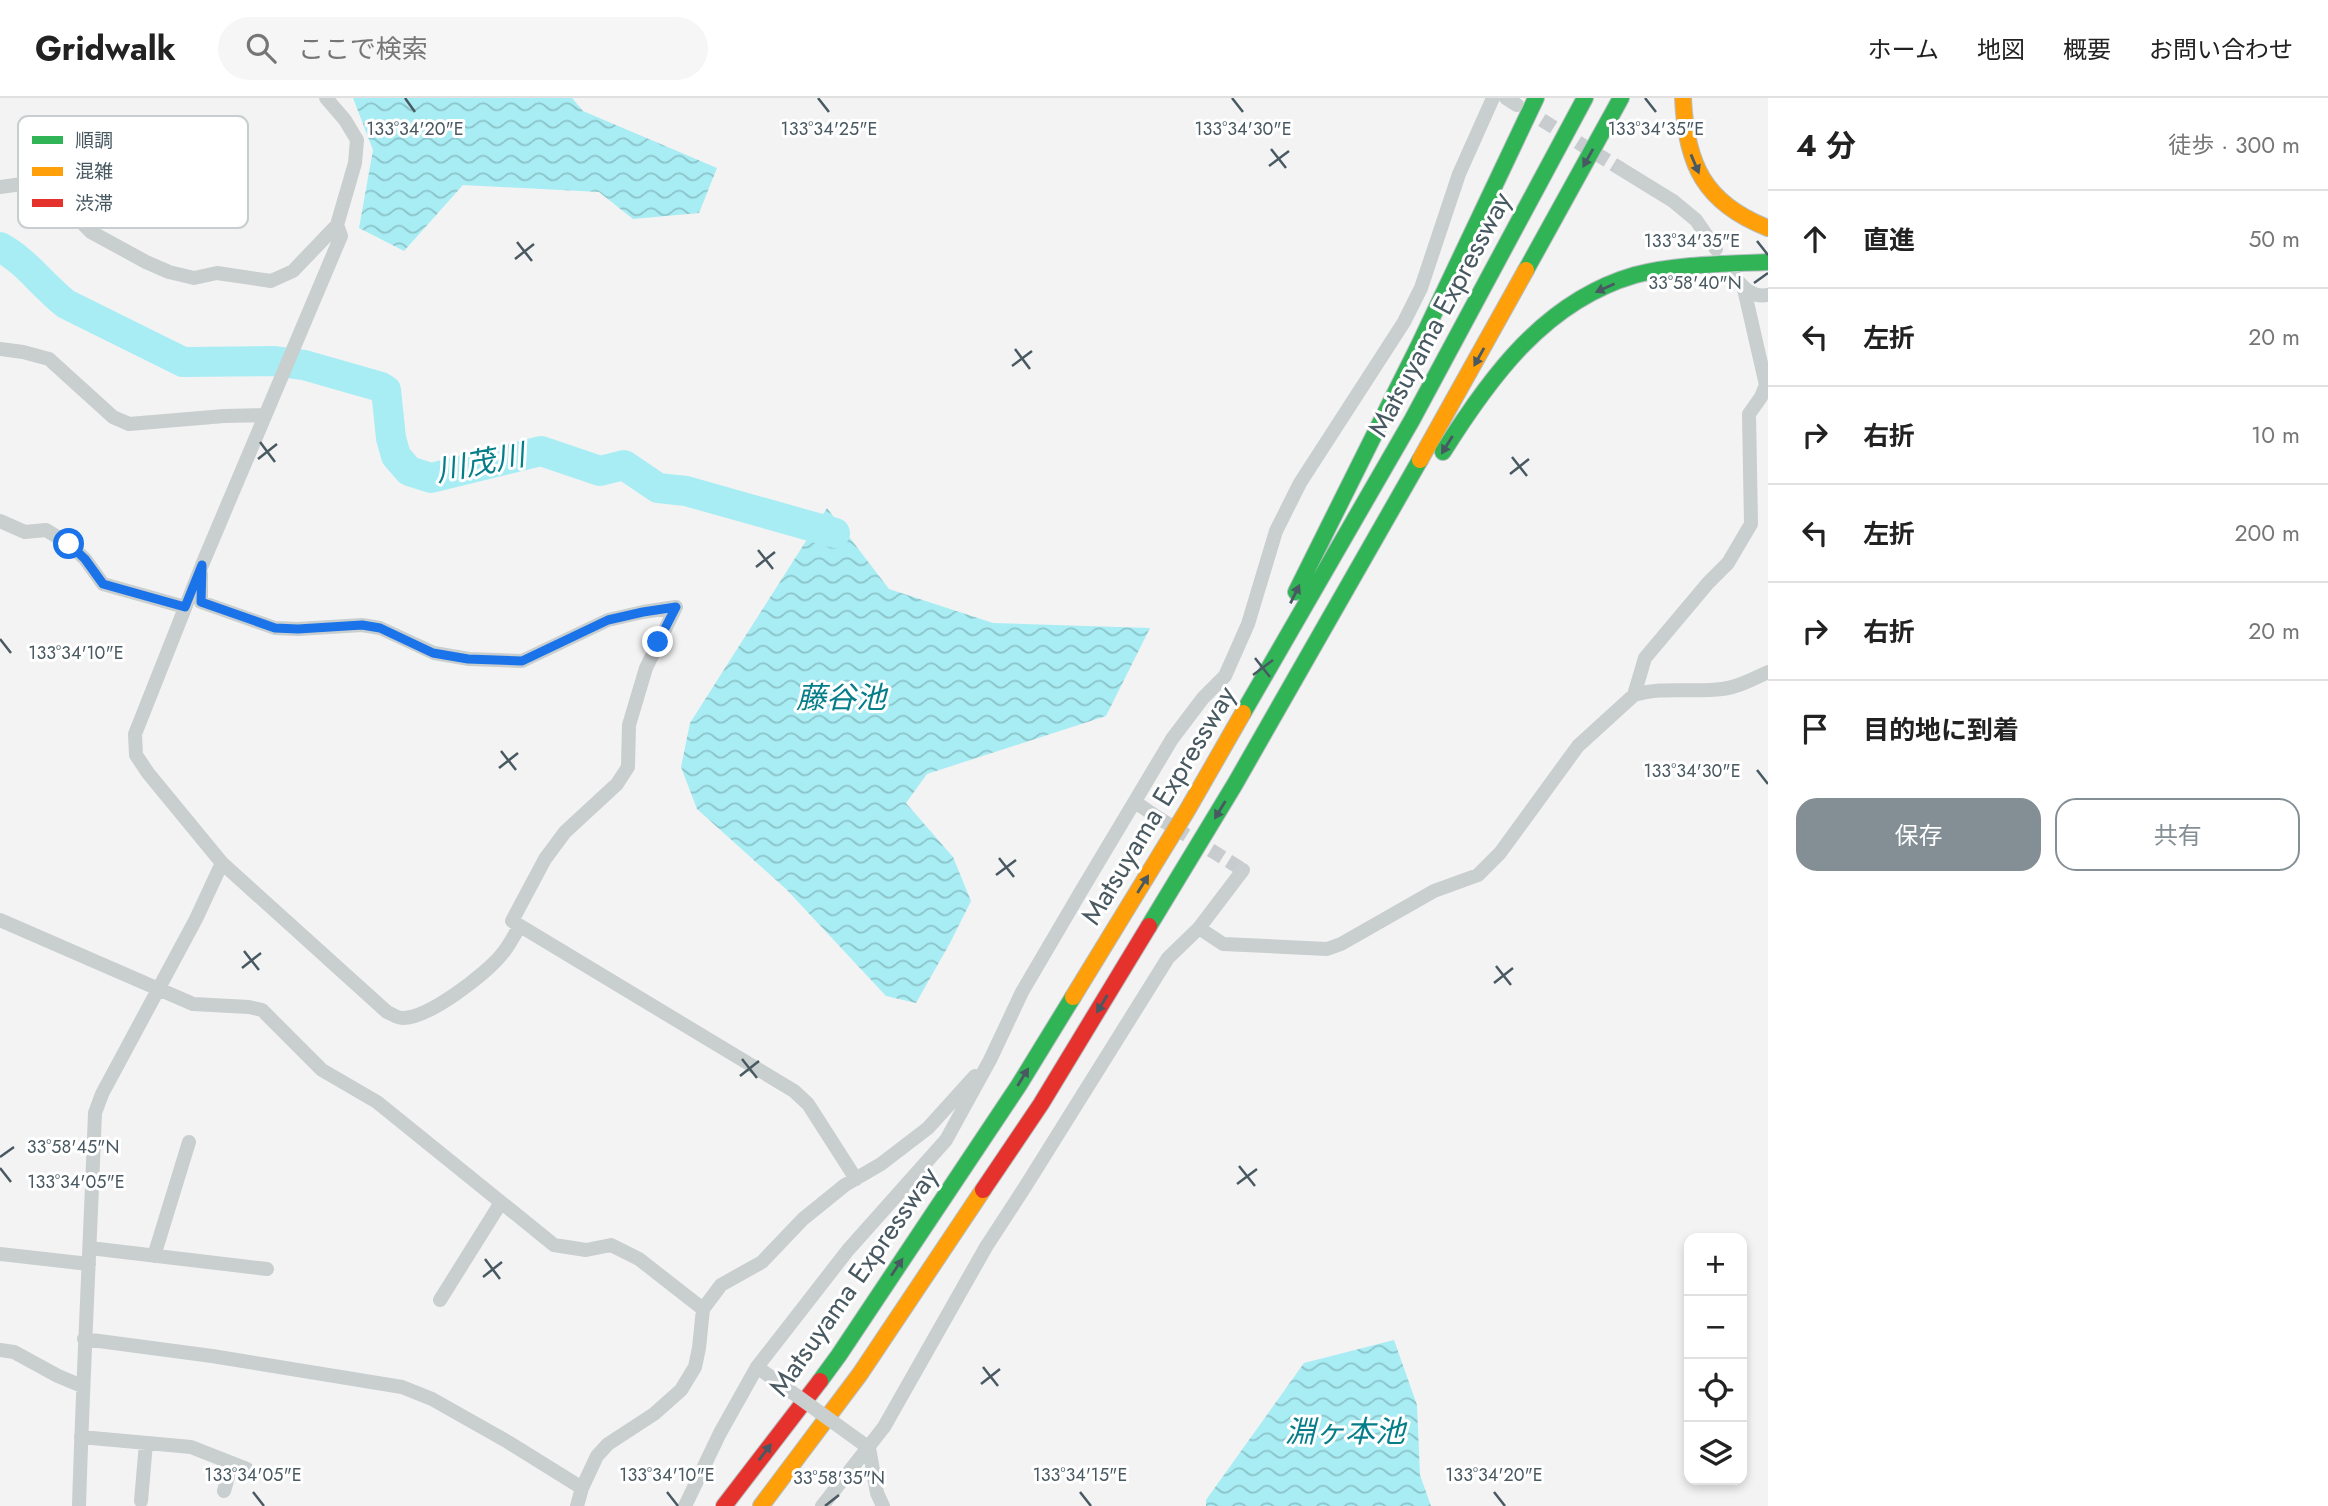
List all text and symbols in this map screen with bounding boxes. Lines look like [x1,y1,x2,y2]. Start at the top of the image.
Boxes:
search box [218,17,708,80]
text: Gridwalk [35,25,176,72]
icon: search [242,29,280,67]
text: ここで検索 [298,30,428,68]
text: ホーム [1868,32,1939,67]
text: 地図 [1977,32,2025,67]
text: 概要 [2063,32,2111,67]
text: お問い合わせ [2149,32,2293,67]
legend [18,116,248,228]
text: 133°34'20"E [366,116,464,142]
text: 133°34'25"E [781,116,877,142]
text: 133°34'30"E [1194,116,1292,142]
text: 133°34'35"E [1608,116,1704,142]
text: 4 分 [1796,124,1856,167]
text: 順調 [75,127,113,154]
text: 徒歩 · 300 m [2168,128,2300,162]
one-way arrow [1582,148,1594,168]
one-way arrow [1690,154,1701,175]
text: 混雑 [75,158,113,185]
street label: Matsuyama Expressway [1357,184,1522,444]
text: 渋滞 [75,190,113,217]
icon: ahead [1796,220,1834,258]
text: 直進 [1863,221,1915,259]
text: 50 m [2248,222,2300,256]
text: 133°34'35"E [1644,228,1740,254]
text: 33°58'40"N [1648,270,1742,296]
one-way arrow [1594,282,1615,293]
icon: left [1796,318,1834,356]
text: 左折 [1863,319,1915,357]
text: 20 m [2248,320,2300,354]
one-way arrow [1473,348,1485,367]
icon: right [1796,416,1834,454]
text: 右折 [1863,417,1915,455]
text: 10 m [2251,418,2300,452]
water label: 川茂川 [432,432,531,492]
one-way arrow [1441,436,1454,455]
icon: left [1796,514,1834,552]
text: 左折 [1863,515,1915,553]
text: 200 m [2234,516,2300,550]
route start [53,528,84,559]
one-way arrow [1290,584,1301,604]
icon: right [1796,612,1834,650]
text: 右折 [1863,613,1915,651]
text: 20 m [2248,614,2300,648]
route end [642,626,673,657]
text: 133°34'10"E [28,640,124,666]
water label: 藤谷池 [796,676,889,719]
street label: Matsuyama Expressway [1071,677,1246,932]
icon: arrive [1796,710,1834,748]
text: 目的地に到着 [1863,711,2019,749]
text: 133°34'30"E [1643,758,1741,784]
button: 保存 [1796,798,2041,871]
button: 共有 [2055,798,2300,871]
one-way arrow [1213,801,1226,820]
one-way arrow [1136,874,1149,893]
one-way arrow [1095,995,1108,1014]
one-way arrow [1017,1068,1030,1087]
text: 33°58'45"N [27,1134,119,1160]
street label: Matsuyama Expressway [759,1157,949,1405]
text: 133°34'05"E [27,1169,125,1195]
map controls [1684,1233,1747,1485]
button: + [1684,1233,1747,1296]
one-way arrow [890,1257,903,1276]
button: − [1684,1296,1747,1359]
button: locate [1684,1359,1747,1422]
water label: 淵ヶ本池 [1285,1410,1408,1453]
button: layers [1684,1422,1747,1485]
one-way arrow [758,1442,772,1461]
text: 133°34'05"E [204,1462,302,1488]
text: 133°34'10"E [619,1462,715,1488]
text: 133°34'15"E [1033,1462,1127,1488]
text: 133°34'20"E [1445,1462,1543,1488]
text: 33°58'35"N [793,1465,885,1491]

